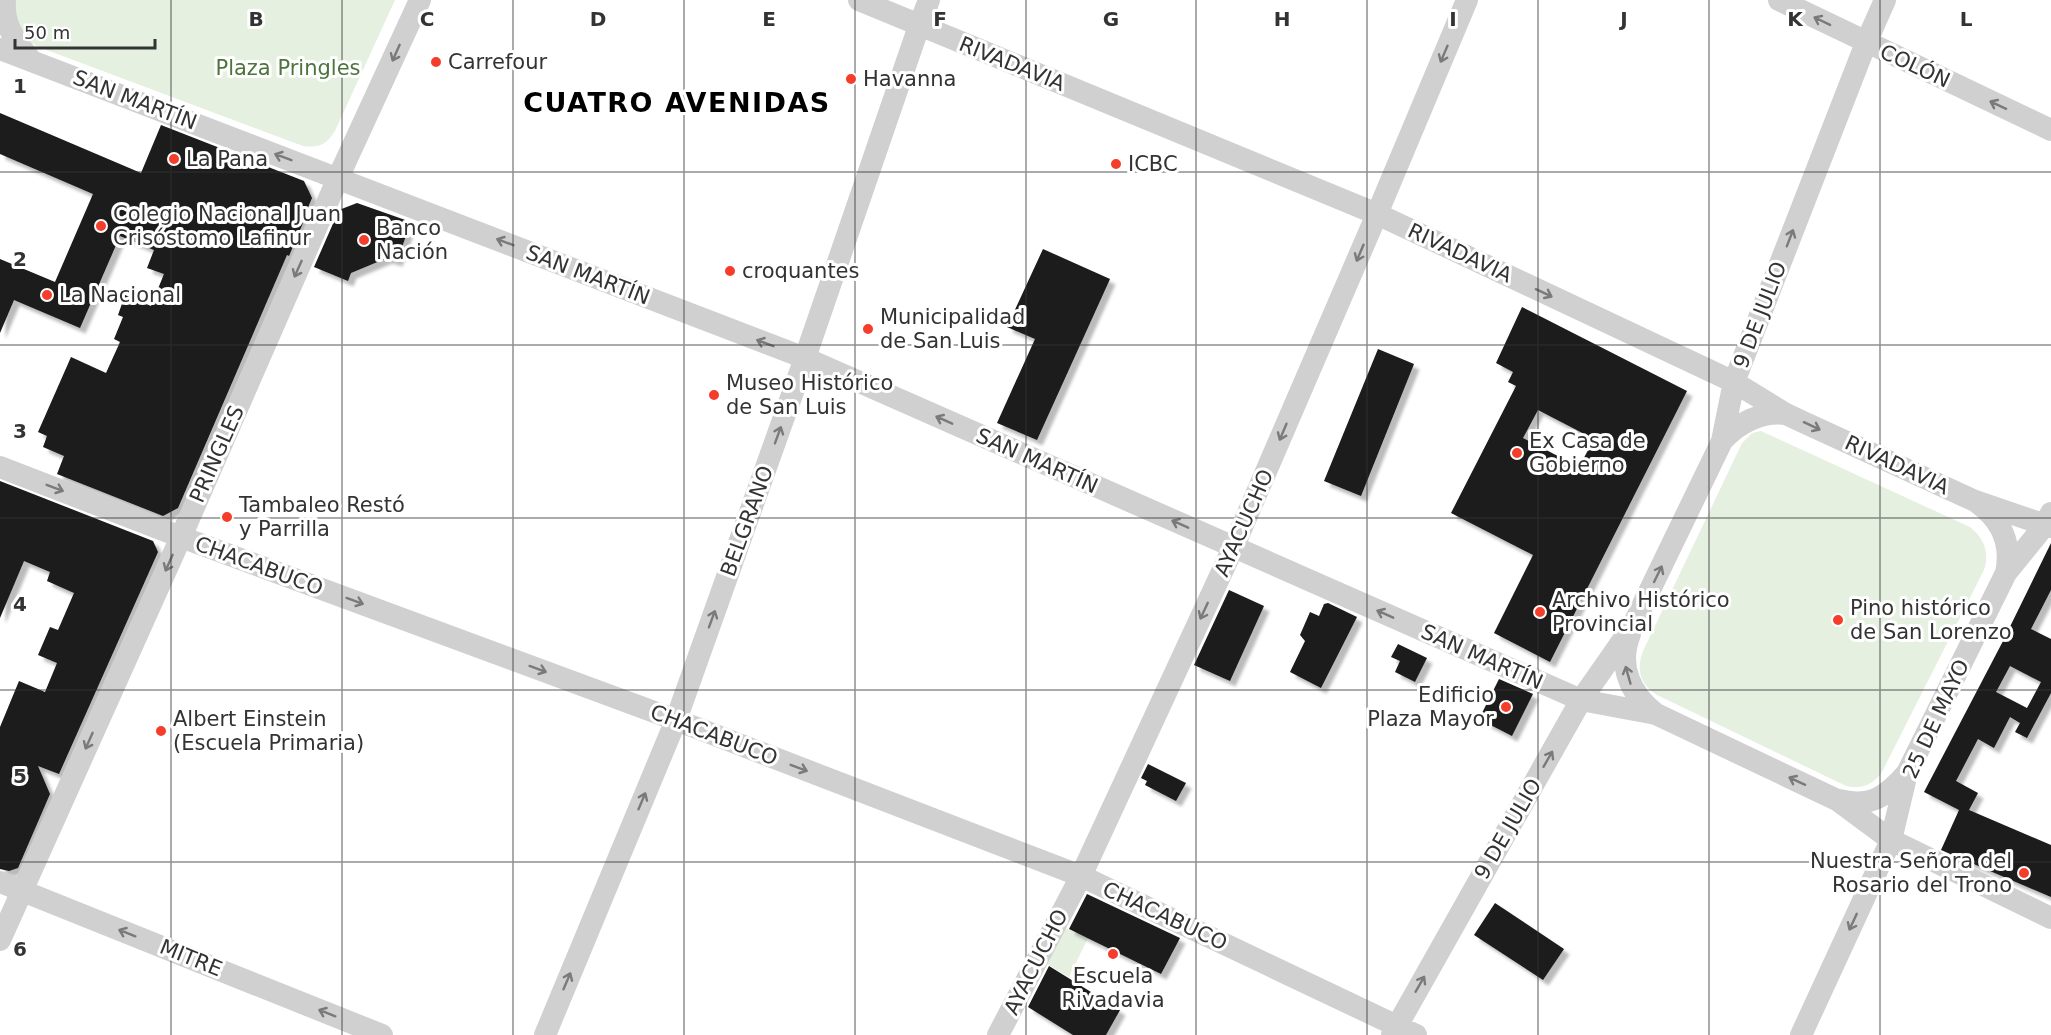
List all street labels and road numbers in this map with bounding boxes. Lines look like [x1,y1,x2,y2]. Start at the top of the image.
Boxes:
street label: RIVADAVIA [956,32,1069,96]
street label: COLÓN [1876,38,1954,93]
street label: SAN MARTÍN [70,64,201,135]
street label: RIVADAVIA [1404,218,1516,288]
street label: SAN MARTÍN [523,239,654,310]
street label: 9 DE JULIO [1729,258,1791,372]
street label: PRINGLES [185,402,249,506]
street label: SAN MARTÍN [972,423,1102,499]
street label: RIVADAVIA [1841,430,1953,500]
street label: BELGRANO [716,462,778,580]
street label: AYACUCHO [1210,466,1278,580]
street label: CHACABUCO [192,532,326,600]
street label: SAN MARTÍN [1417,619,1547,695]
street label: 25 DE MAYO [1898,656,1974,782]
street label: CHACABUCO [647,700,781,770]
street label: 9 DE JULIO [1470,774,1546,884]
street label: CHACABUCO [1099,877,1231,955]
street label: AYACUCHO [999,905,1073,1019]
street label: MITRE [156,935,226,981]

